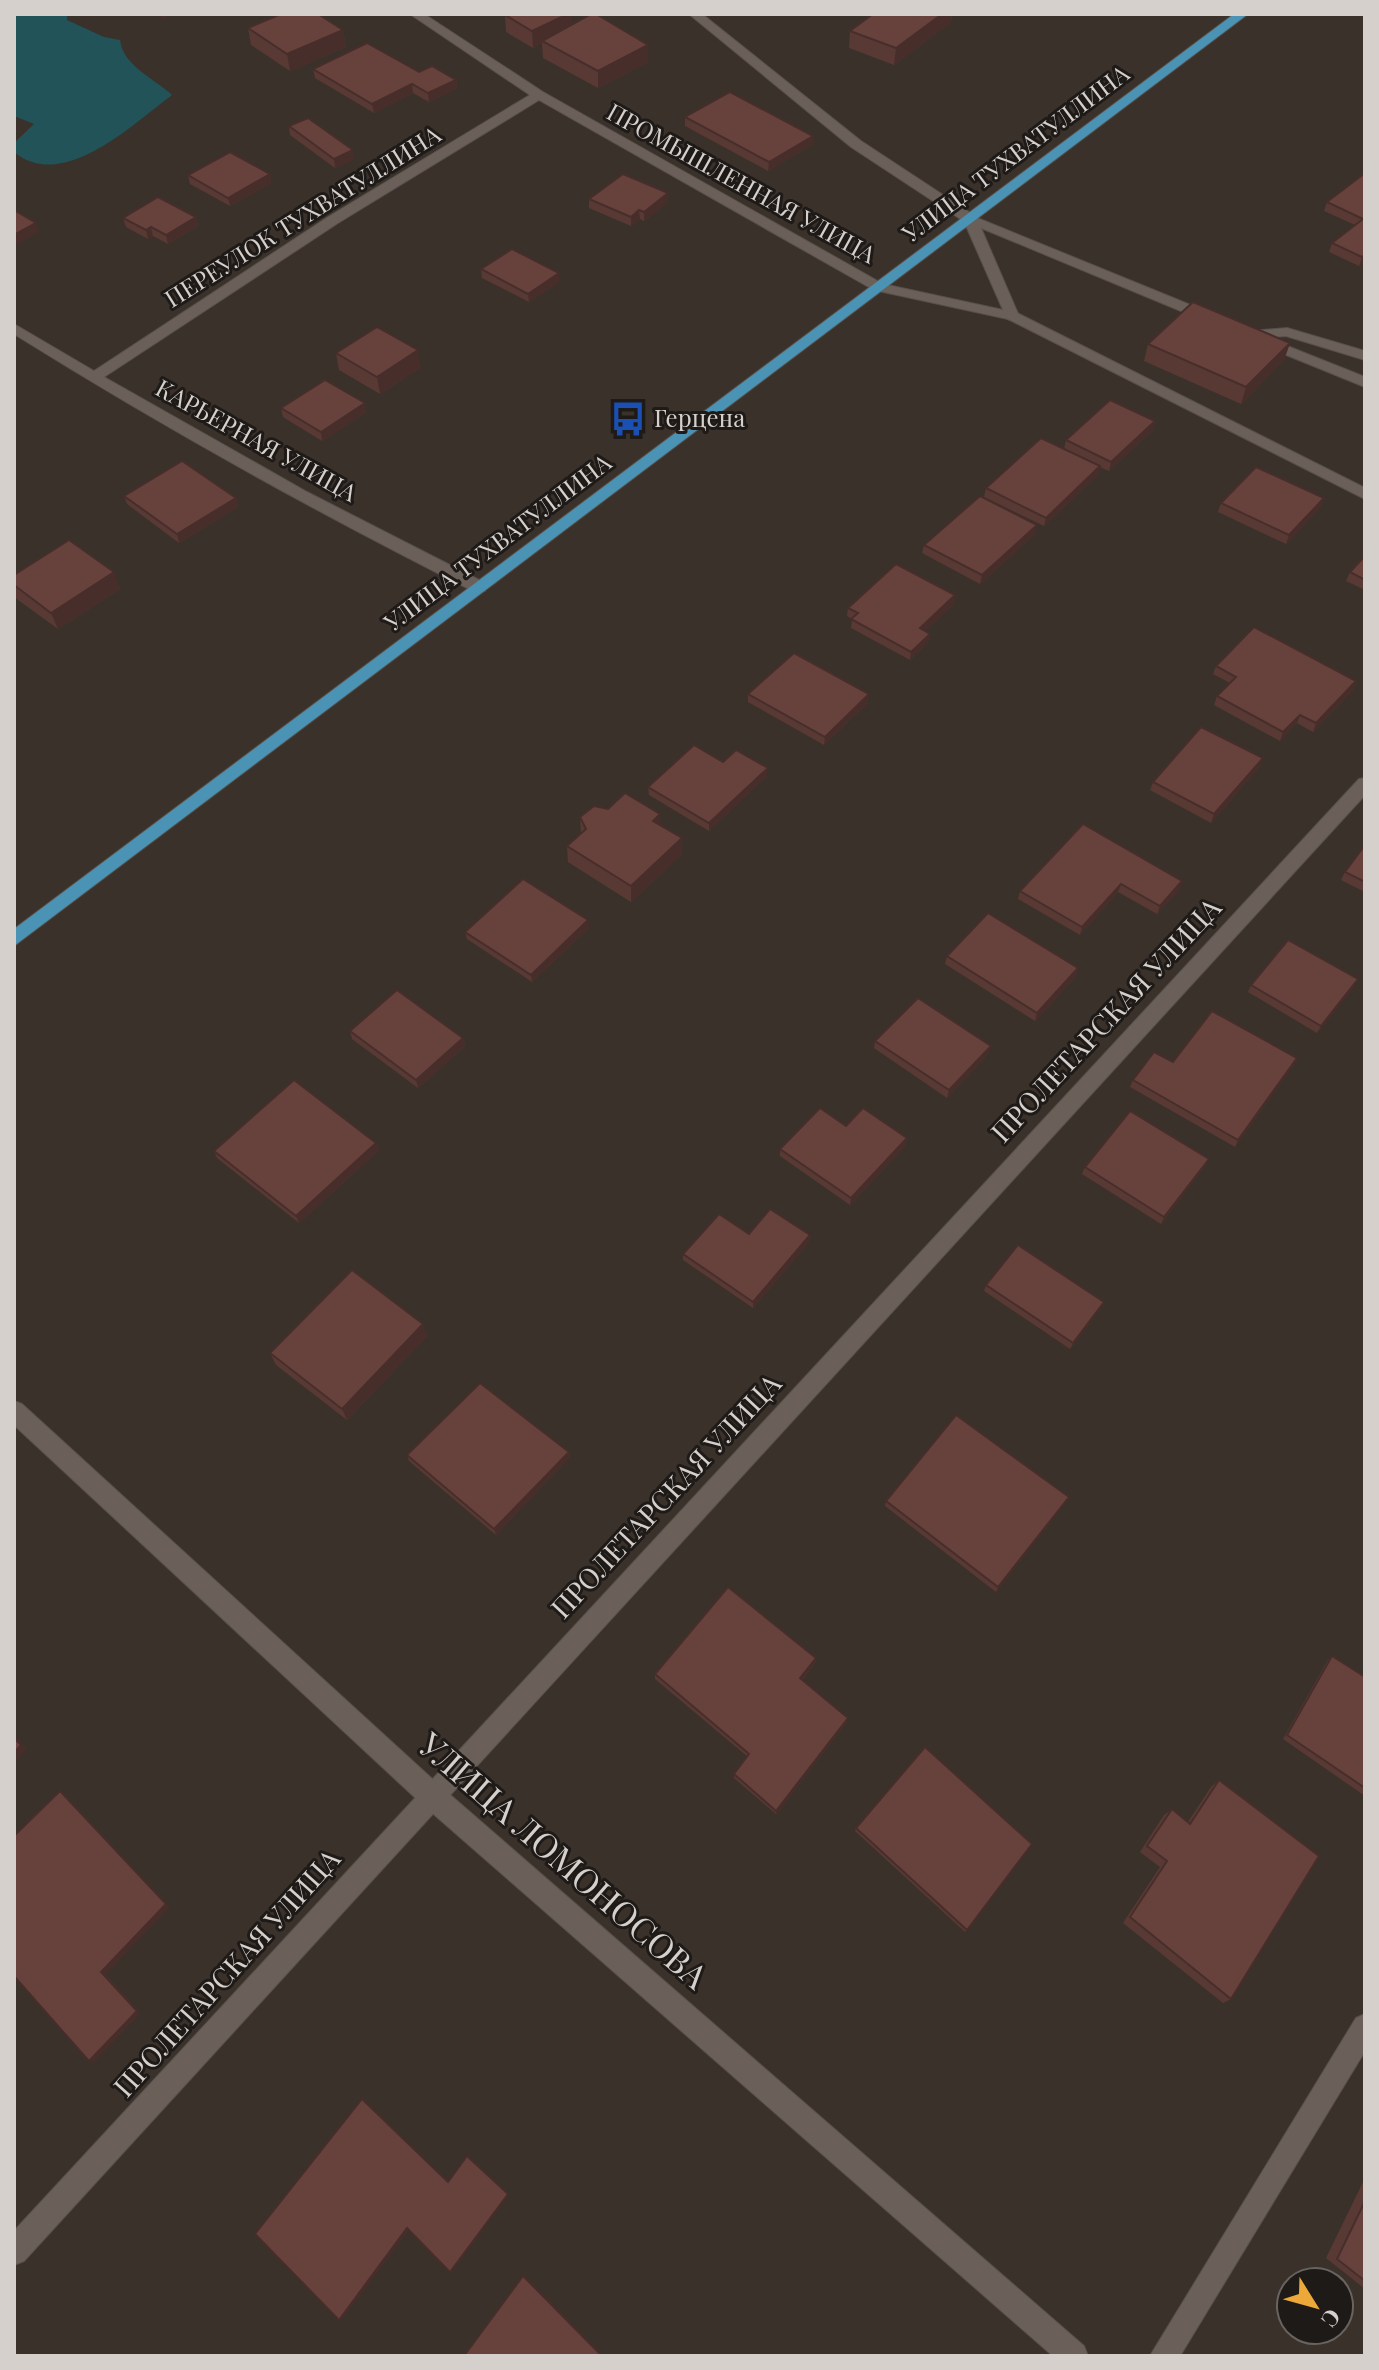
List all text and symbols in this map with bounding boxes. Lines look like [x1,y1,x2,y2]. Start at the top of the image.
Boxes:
street label: УЛИЦА ТУХВАТУЛЛИНА [894,56,1136,249]
street label: ПРОМЫШЛЕННАЯ УЛИЦА [602,95,883,270]
street label: ПЕРЕУЛОК ТУХВАТУЛЛИНА [158,117,447,314]
street label: КАРЬЕРНАЯ УЛИЦА [151,371,364,508]
bus stop icon: Герцена [609,400,647,438]
place label: Герцена [654,401,745,433]
street label: УЛИЦА ТУХВАТУЛЛИНА [376,445,618,638]
street label: ПРОЛЕТАРСКАЯ УЛИЦА [982,889,1228,1149]
street label: ПРОЛЕТАРСКАЯ УЛИЦА [542,1365,788,1625]
street label: УЛИЦА ЛОМОНОСОВА [409,1720,719,1998]
street label: ПРОЛЕТАРСКАЯ УЛИЦА [105,1840,347,2104]
north arrow [1275,2266,1355,2346]
text: С [1315,2303,1348,2334]

